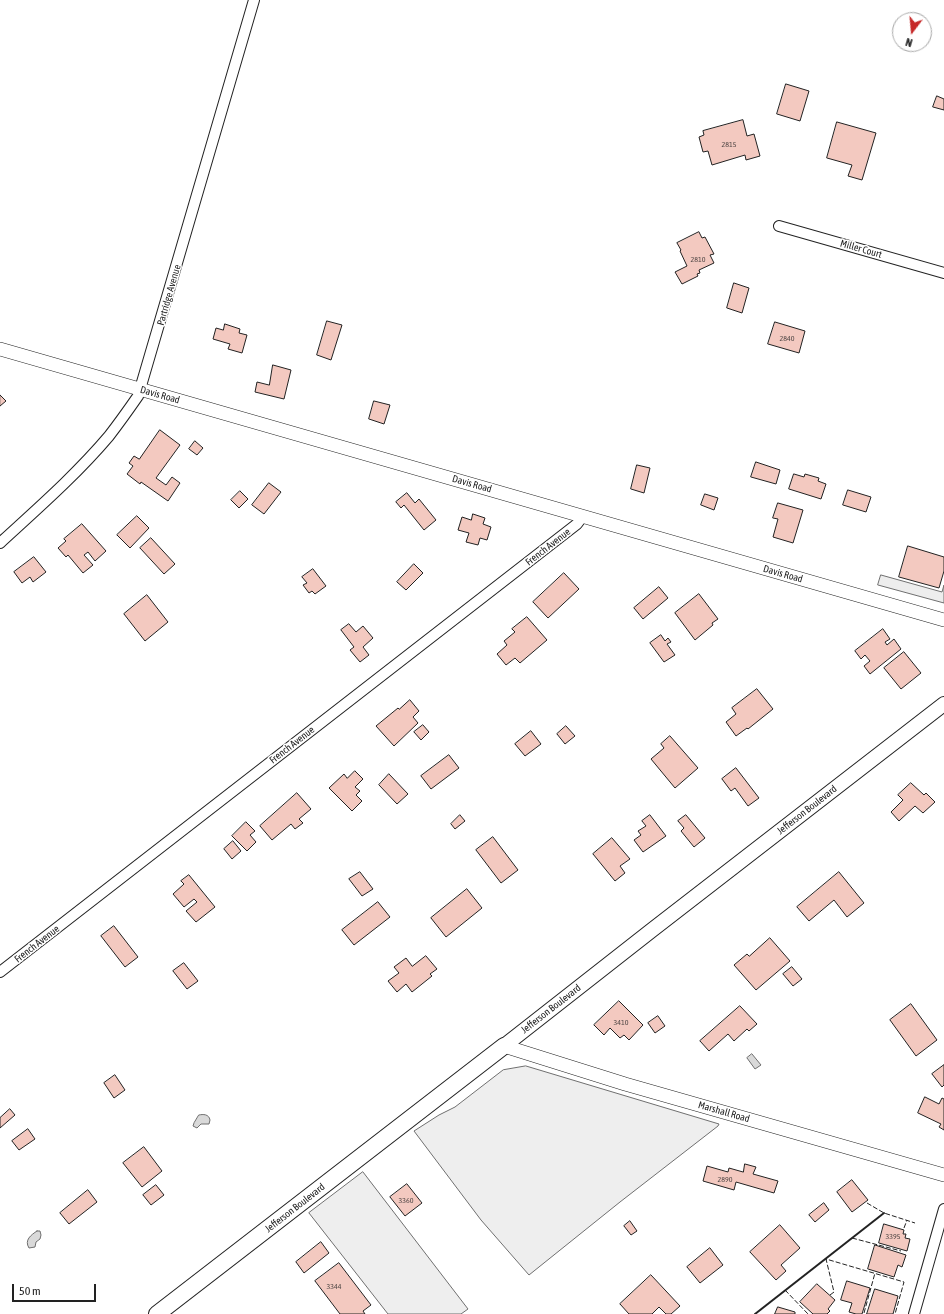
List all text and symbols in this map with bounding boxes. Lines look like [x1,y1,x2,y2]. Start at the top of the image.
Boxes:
north arrow [892,12,932,52]
text: N [904,36,914,49]
house number: 2815 [721,139,737,149]
street label: Miller Court [839,237,883,261]
house number: 2810 [690,254,706,264]
street label: Partridge Avenue [155,263,183,327]
house number: 2840 [779,333,795,343]
street label: Davis Road [139,384,181,406]
street label: Davis Road [451,473,493,495]
street label: French Avenue [523,526,573,568]
street label: Davis Road [762,563,804,585]
street label: French Avenue [267,724,317,766]
street label: Jefferson Boulevard [775,783,839,837]
street label: French Avenue [12,923,62,965]
street label: Jefferson Boulevard [519,982,583,1036]
house number: 3410 [613,1017,629,1027]
street label: Marshall Road [697,1099,751,1125]
house number: 2890 [717,1174,733,1184]
street label: Jefferson Boulevard [263,1181,327,1235]
house number: 3360 [398,1195,414,1205]
house number: 3395 [885,1231,901,1241]
scale bar [14,1276,98,1302]
house number: 3344 [326,1281,342,1291]
text: 50 m [19,1284,41,1298]

